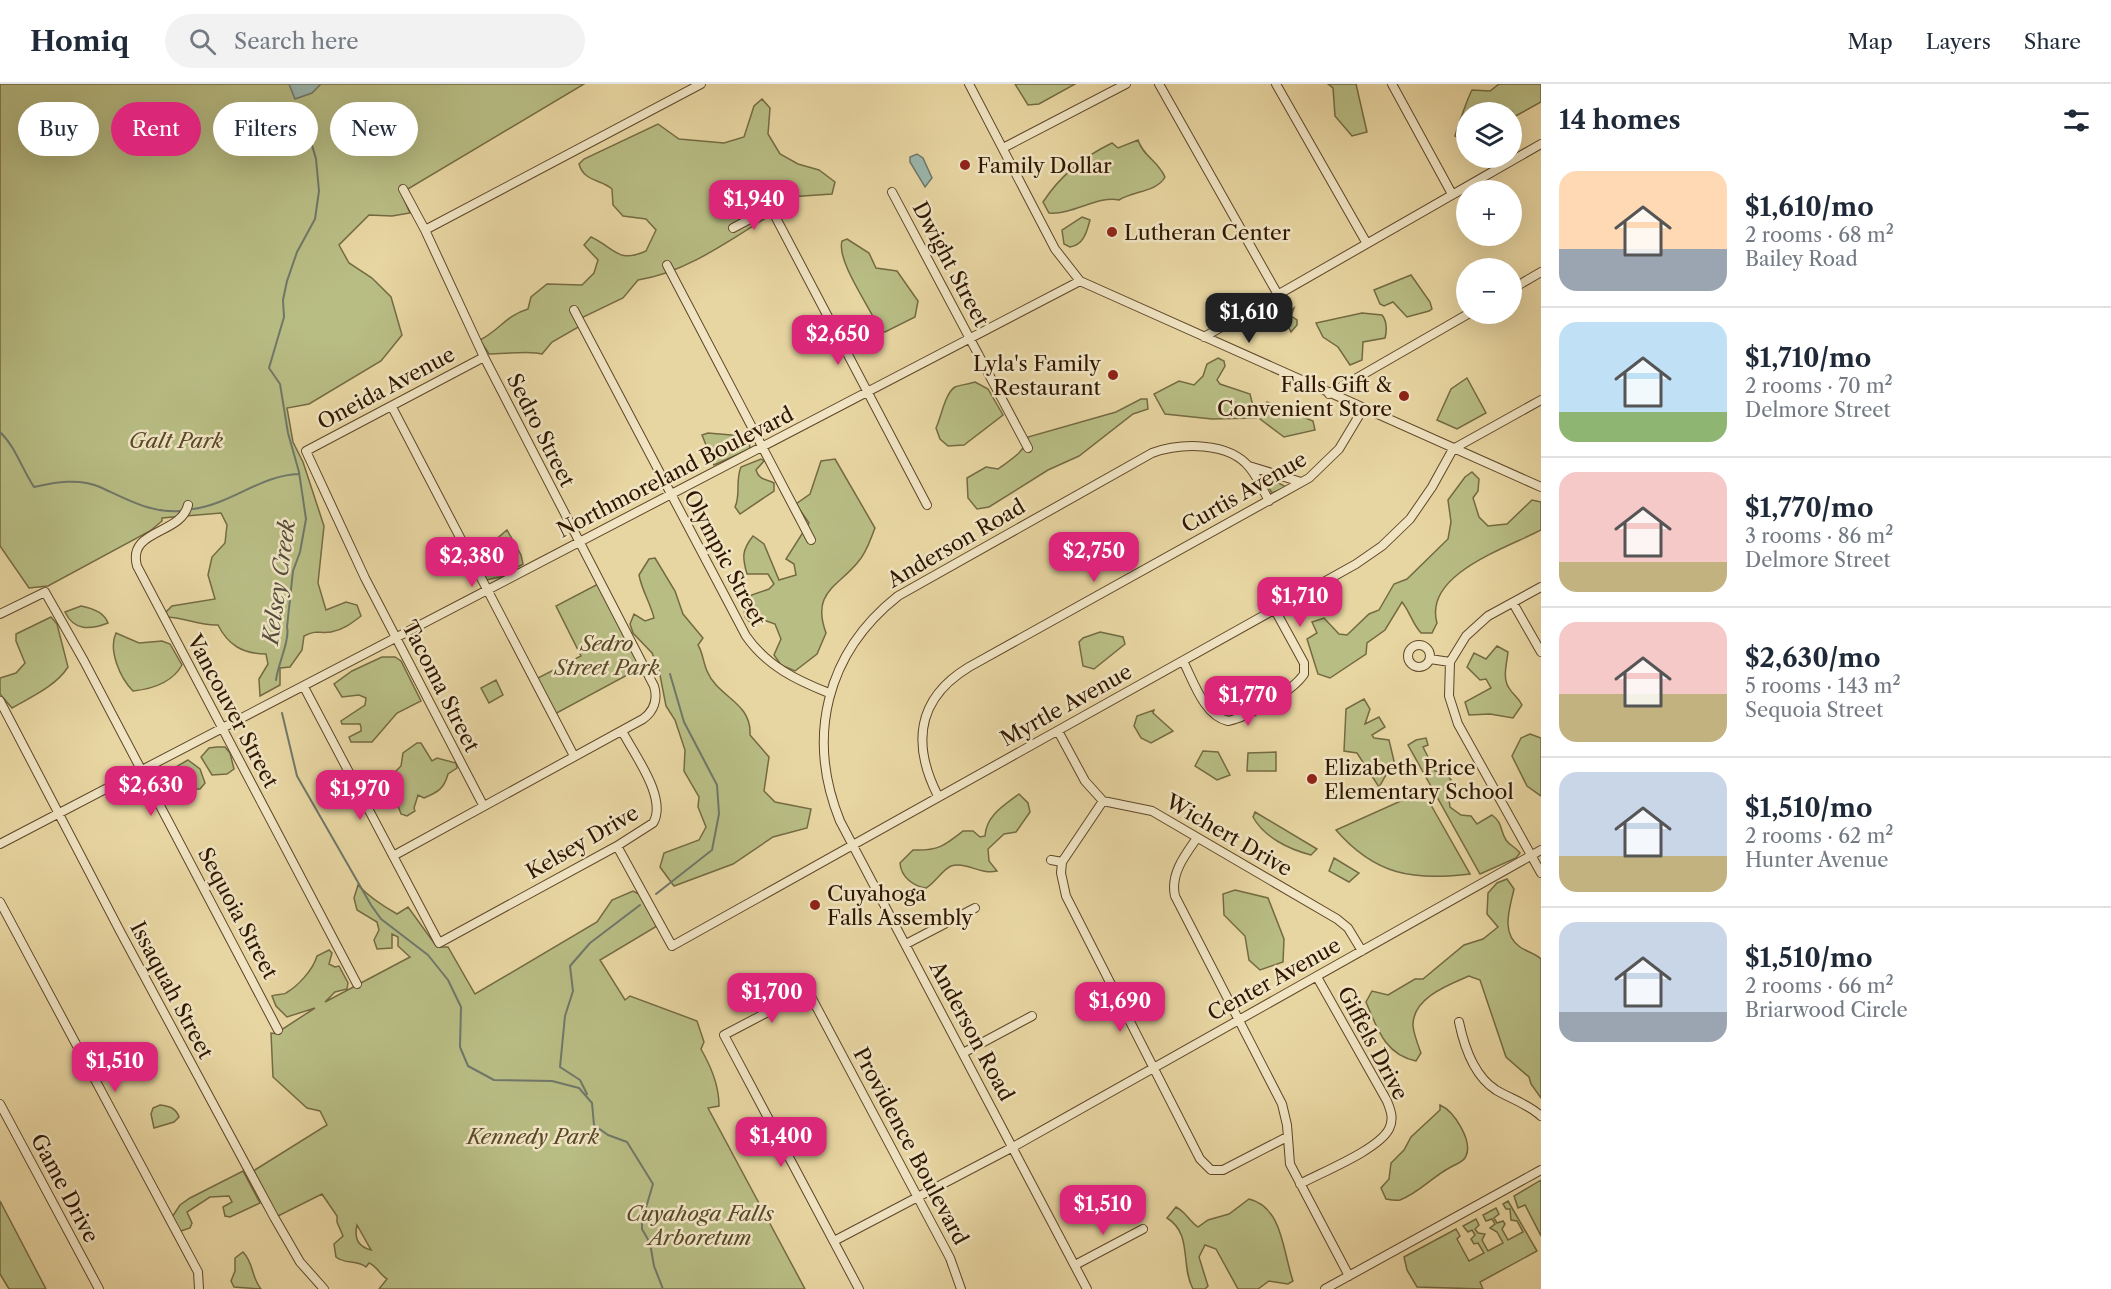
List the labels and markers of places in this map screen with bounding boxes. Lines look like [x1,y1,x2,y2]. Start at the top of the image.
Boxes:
place label: Family Dollar [977,153,1112,178]
marker: Family Dollar [958,158,972,172]
pin: $1,940 [705,180,803,231]
place label: Lutheran Center [1124,220,1291,245]
marker: Lutheran Center [1105,225,1119,239]
pin: $1,610 [1200,293,1298,344]
pin: $2,650 [789,315,887,366]
place label: Lyla's Family Restaurant [973,351,1102,400]
marker: Lyla's Family Restaurant [1106,368,1120,382]
place label: Falls Gift & Convenient Store [1217,372,1392,421]
marker: Falls Gift & Convenient Store [1397,389,1411,403]
pin: $2,750 [1045,532,1143,583]
pin: $2,380 [423,537,521,588]
pin: $1,710 [1251,577,1349,628]
pin: $1,770 [1199,676,1297,727]
place label: Elizabeth Price Elementary School [1324,755,1514,804]
pin: $2,630 [102,766,200,817]
pin: $1,970 [311,770,409,821]
marker: Elizabeth Price Elementary School [1305,772,1319,786]
place label: Cuyahoga Falls Assembly [827,881,973,930]
marker: Cuyahoga Falls Assembly [808,898,822,912]
pin: $1,700 [723,973,821,1024]
pin: $1,690 [1071,982,1169,1033]
pin: $1,510 [66,1042,164,1093]
pin: $1,400 [732,1117,830,1168]
pin: $1,510 [1054,1185,1152,1236]

